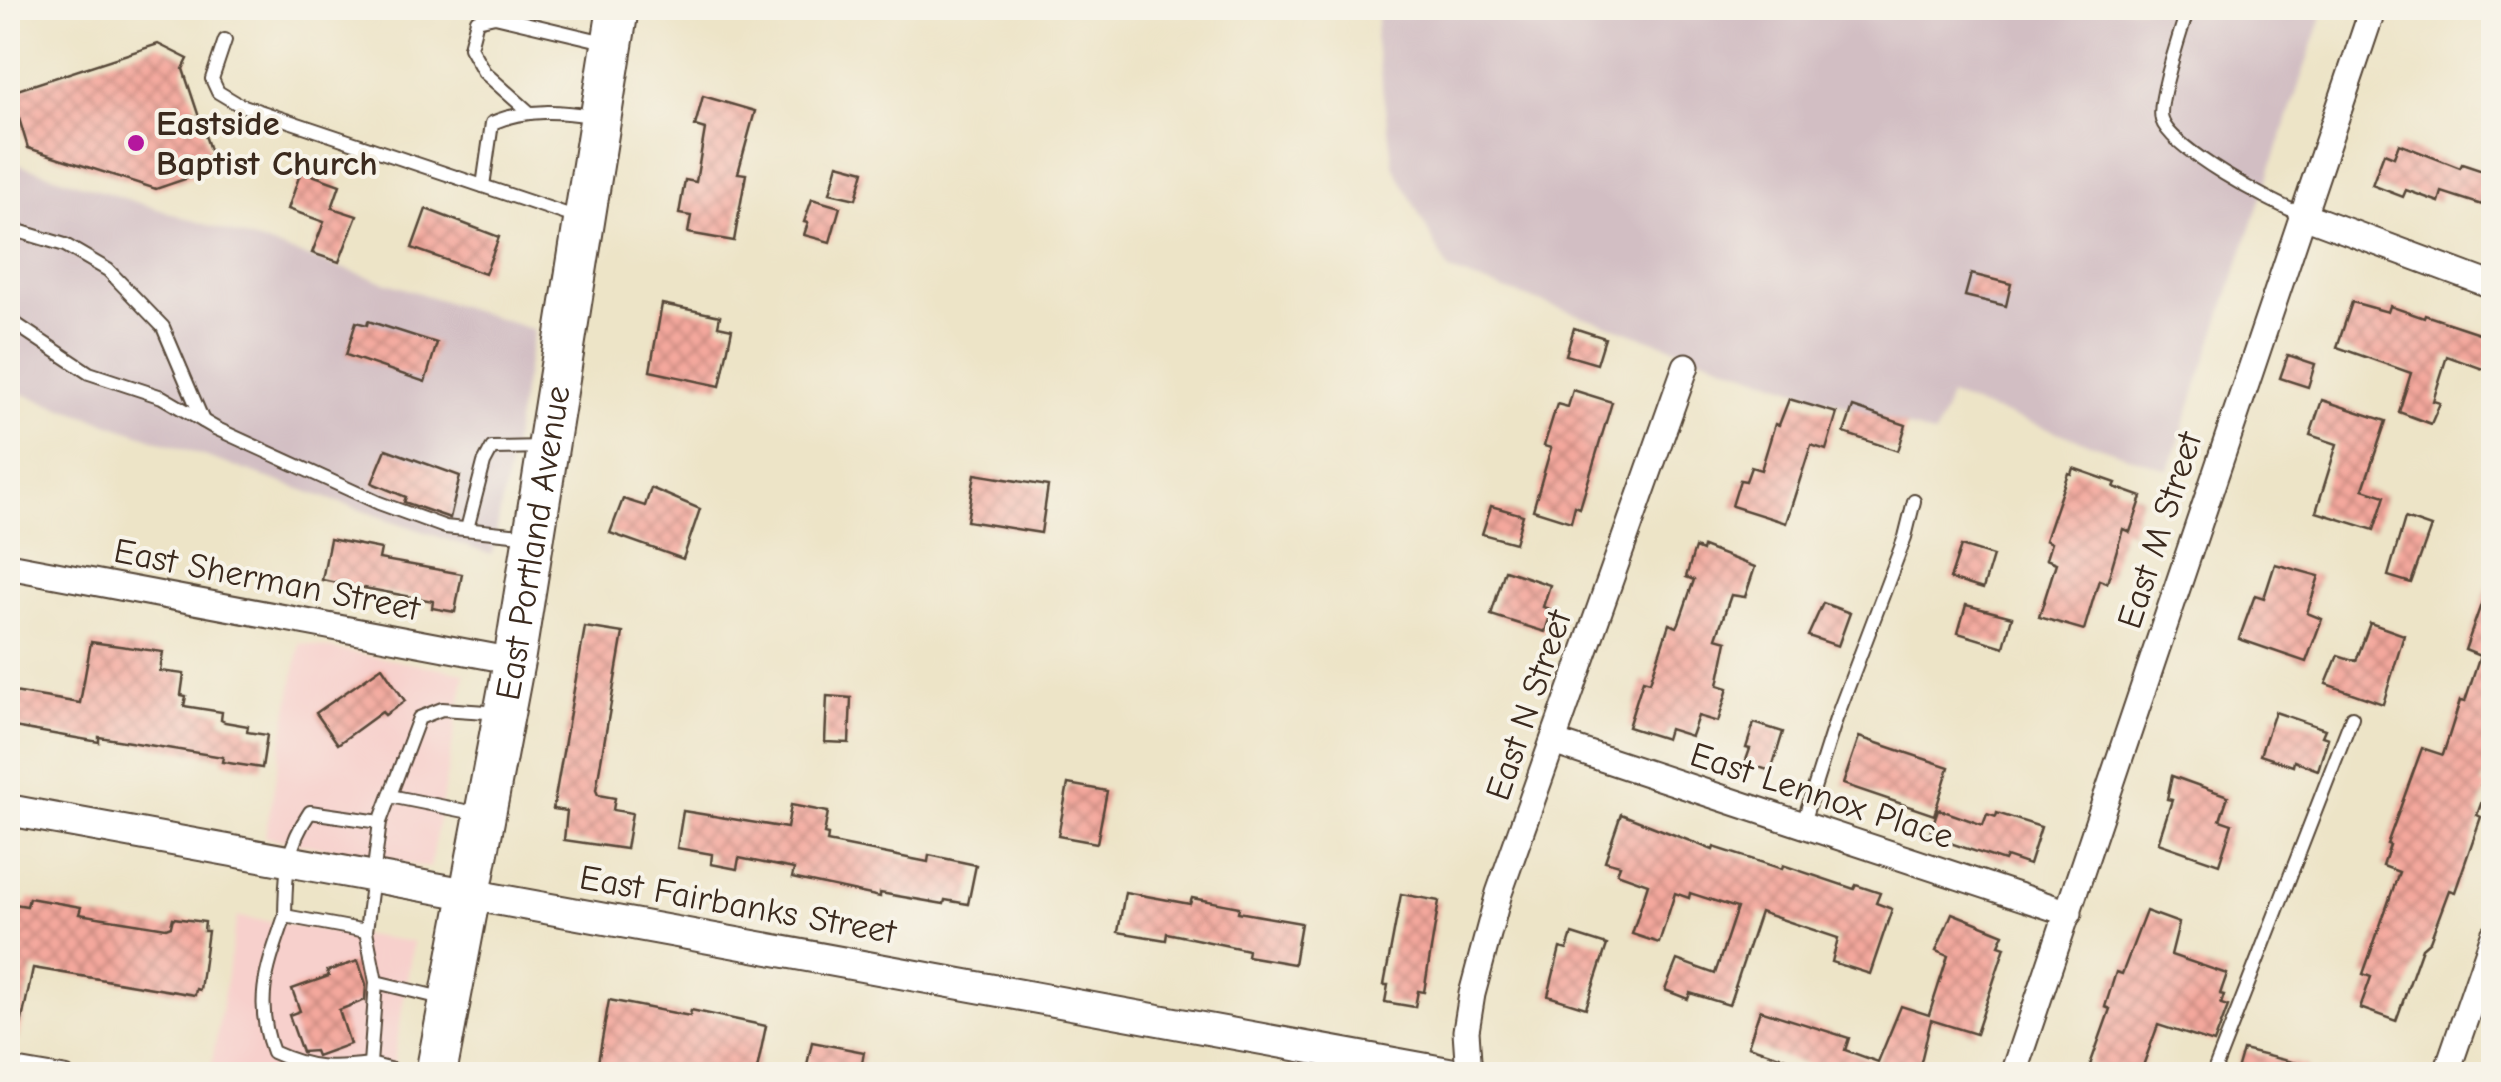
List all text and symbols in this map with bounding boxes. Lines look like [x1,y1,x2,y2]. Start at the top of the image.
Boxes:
place label: Eastside Baptist Church [156,103,378,184]
marker: Eastside Baptist Church [125,132,147,154]
street label: East Portland Avenue [487,383,579,704]
street label: East M Street [2108,426,2211,634]
street label: East Sherman Street [111,530,424,629]
street label: East N Street [1477,604,1580,805]
street label: East Lennox Place [1685,734,1959,857]
street label: East Fairbanks Street [577,856,900,953]

